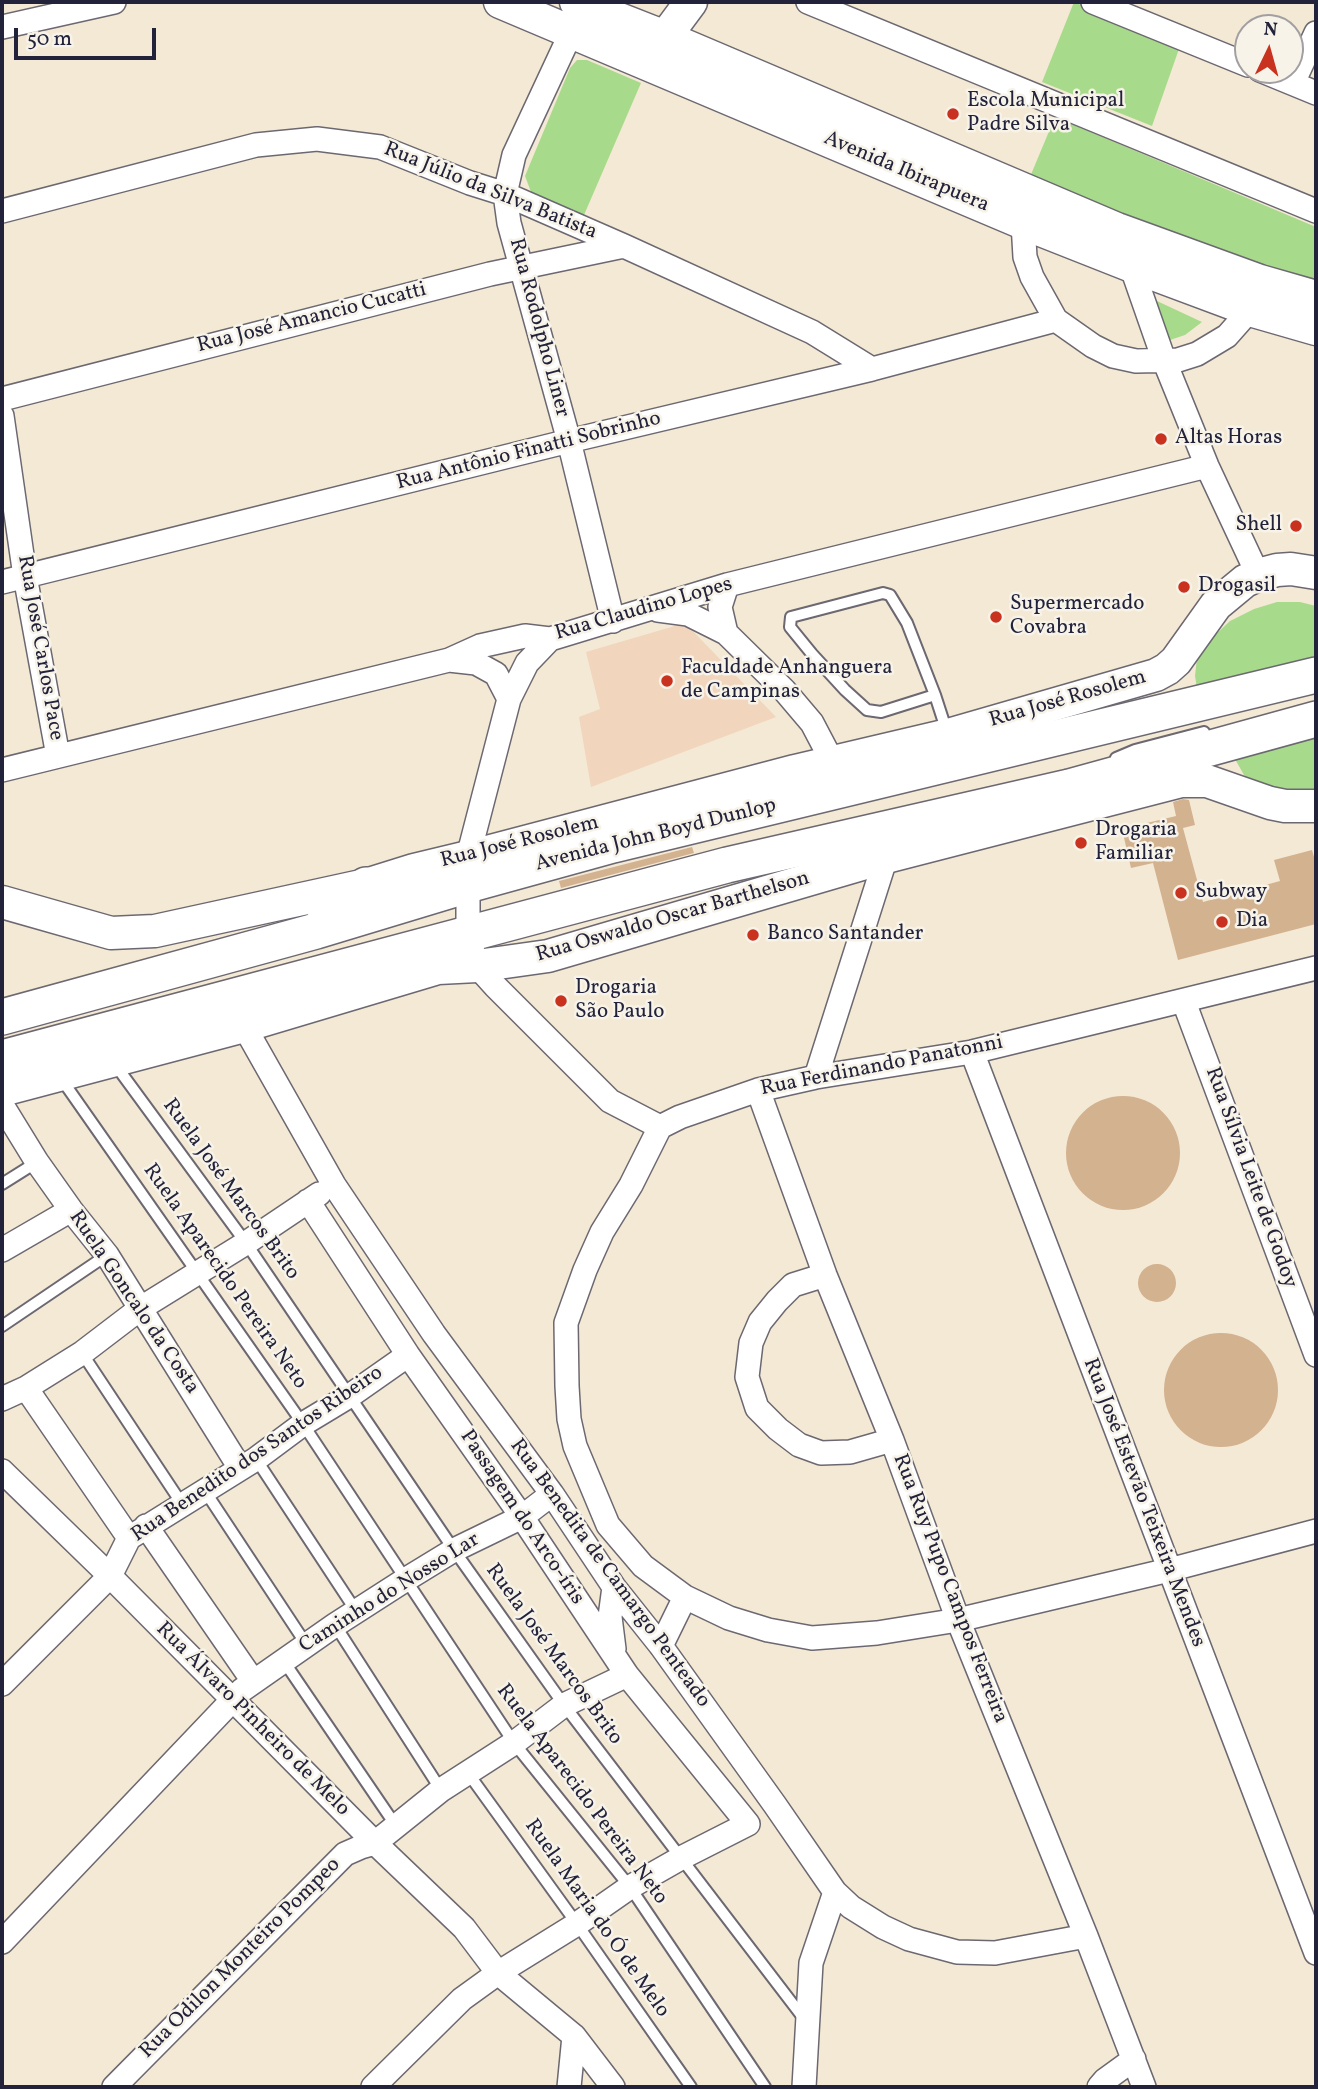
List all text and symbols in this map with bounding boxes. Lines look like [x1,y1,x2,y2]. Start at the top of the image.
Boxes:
scale bar [18,14,159,58]
north arrow [1234,14,1304,84]
text: N [1263,17,1279,44]
text: 50 m [27,25,72,54]
place label: Escola Municipal Padre Silva [967,89,1124,139]
marker: Escola Municipal Padre Silva [945,106,961,122]
street label: Avenida Ibirapuera [819,127,993,219]
street label: Rua Júlio da Silva Batista [380,138,600,246]
street label: Rua Rodolpho Liner [502,236,574,420]
street label: Rua José Amancio Cucatti [195,278,429,360]
street label: Rua Antônio Finatti Sobrinho [394,407,664,497]
place label: Altas Horas [1175,426,1282,452]
marker: Altas Horas [1153,431,1169,447]
place label: Shell [1235,513,1282,539]
marker: Shell [1288,518,1304,534]
street label: Rua José Carlos Pace [10,553,68,743]
street label: Rua Claudino Lopes [553,573,735,647]
place label: Drogasil [1198,574,1276,600]
marker: Drogasil [1176,579,1192,595]
place label: Supermercado Covabra [1010,592,1144,642]
marker: Supermercado Covabra [988,609,1004,625]
place label: Faculdade Anhanguera de Campinas [681,656,893,706]
street label: Rua José Rosolem [987,666,1149,734]
marker: Faculdade Anhanguera de Campinas [659,673,675,689]
street label: Avenida John Boyd Dunlop [533,794,779,878]
street label: Rua José Rosolem [438,811,602,875]
place label: Drogaria Familiar [1095,818,1177,868]
marker: Drogaria Familiar [1073,835,1089,851]
street label: Rua Oswaldo Oscar Barthelson [533,867,813,969]
place label: Subway [1195,880,1267,906]
marker: Subway [1173,885,1189,901]
place label: Dia [1236,909,1268,935]
marker: Dia [1214,914,1230,930]
place label: Banco Santander [767,922,923,948]
marker: Banco Santander [745,927,761,943]
place label: Drogaria São Paulo [575,976,664,1026]
marker: Drogaria São Paulo [553,993,569,1009]
street label: Rua Ferdinando Panatonni [759,1031,1005,1103]
street label: Rua Sílvia Leite de Godoy [1198,1064,1302,1292]
street label: Ruela José Marcos Brito [156,1095,304,1285]
street label: Ruela Aparecido Pereira Neto [136,1159,312,1395]
street label: Ruela Goncalo da Costa [62,1206,204,1400]
street label: Rua José Estevão Teixeira Mendes [1076,1355,1210,1651]
street label: Rua Benedito dos Santos Ribeiro [128,1361,388,1549]
street label: Passagem do Arco-íris [453,1426,589,1610]
street label: Rua Benedita de Camargo Penteado [503,1435,715,1713]
street label: Rua Ruy Pupo Campos Ferreira [886,1451,1012,1727]
street label: Caminho do Nosso Lar [295,1528,485,1660]
street label: Ruela José Marcos Brito [479,1560,627,1750]
street label: Rua Álvaro Pinheiro de Melo [150,1618,354,1822]
street label: Ruela Aparecido Pereira Neto [490,1680,672,1910]
street label: Ruela Maria do Ó de Melo [518,1815,674,2023]
street label: Rua Odilon Monteiro Pompeo [135,1853,347,2065]

